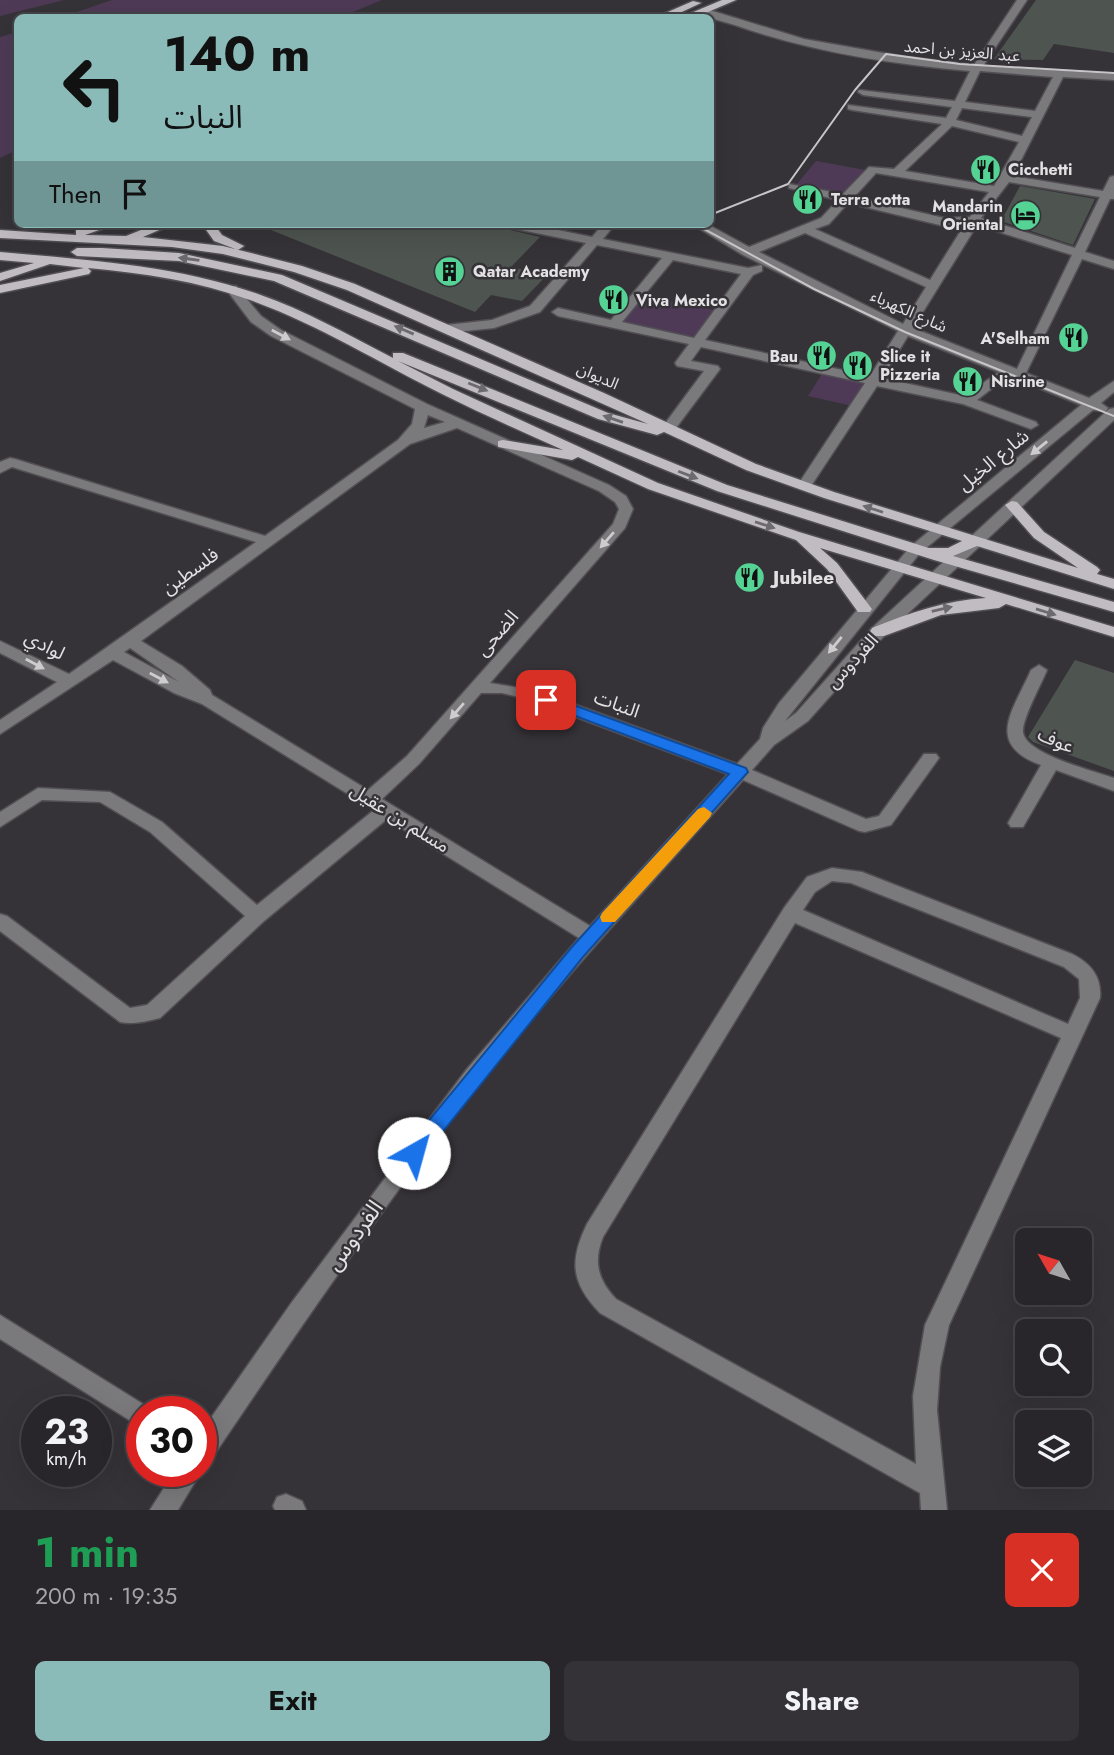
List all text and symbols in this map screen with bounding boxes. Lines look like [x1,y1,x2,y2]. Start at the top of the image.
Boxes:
text: 140 m [164,19,310,89]
street label: عبد العزيز بن احمد [903,34,1021,68]
icon: left [49,42,140,133]
text: النبات [164,94,243,140]
restaurant icon: Cicchetti [968,152,1002,186]
place label: Cicchetti [1008,158,1072,181]
text: Then [49,175,102,213]
icon: arrive [116,175,154,213]
restaurant icon: Terra cotta [791,182,825,216]
place label: Terra cotta [831,188,910,211]
place label: Mandarin Oriental [932,195,1003,236]
hotel icon: Mandarin Oriental [1009,198,1043,232]
one-way arrow [178,253,200,264]
building icon: Qatar Academy [433,254,467,288]
place label: Qatar Academy [473,260,590,283]
restaurant icon: Viva Mexico [596,283,630,317]
street label: شارع الكهرباء [867,284,951,339]
place label: Viva Mexico [635,289,728,312]
restaurant icon: A'Selham [1056,321,1090,355]
one-way arrow [393,324,414,335]
place label: A'Selham [979,327,1050,350]
one-way arrow [271,330,291,341]
restaurant icon: Bau [804,339,838,373]
place label: Bau [770,345,798,368]
place label: Slice it Pizzeria [880,345,940,386]
restaurant icon: Slice it Pizzeria [840,348,874,382]
street label: الديوان [573,357,623,395]
restaurant icon: Nisrine [951,364,985,398]
place label: Nisrine [991,370,1045,393]
one-way arrow [468,381,489,392]
one-way arrow [603,413,624,424]
street label: شارع الخيل [951,423,1035,497]
one-way arrow [1030,440,1047,455]
one-way arrow [677,470,698,481]
one-way arrow [862,503,883,513]
one-way arrow [755,520,776,531]
one-way arrow [599,531,615,549]
street label: فلسطين [156,541,224,601]
restaurant icon: Jubilee [733,560,767,594]
place label: Jubilee [769,564,834,591]
one-way arrow [931,603,953,614]
street label: الضحى [469,604,525,662]
one-way arrow [1036,607,1057,617]
street label: لوادي [20,623,70,668]
street label: الفردوس [819,628,885,694]
one-way arrow [828,636,843,653]
one-way arrow [25,659,45,670]
pin [516,670,576,730]
one-way arrow [150,672,170,684]
icon: arrive [527,681,565,719]
street label: النبات [590,683,644,725]
one-way arrow [449,702,465,720]
street label: عوف [1034,720,1078,760]
street label: مسلم بن عقيل [344,777,455,860]
position arrow [377,1116,451,1190]
street label: الفردوس [317,1193,391,1277]
north arrow [1015,1228,1092,1306]
map controls [1015,1228,1092,1487]
button: search [1015,1319,1092,1396]
speed limit sign: 30 [126,1396,217,1487]
text: 23 [44,1407,89,1457]
button: layers [1015,1410,1092,1487]
text: km/h [46,1446,87,1472]
text: 1 min [35,1522,139,1583]
button: close [1005,1533,1079,1607]
text: 200 m · 19:35 [35,1579,177,1613]
button: Exit [35,1661,550,1741]
button: Share [564,1661,1079,1741]

